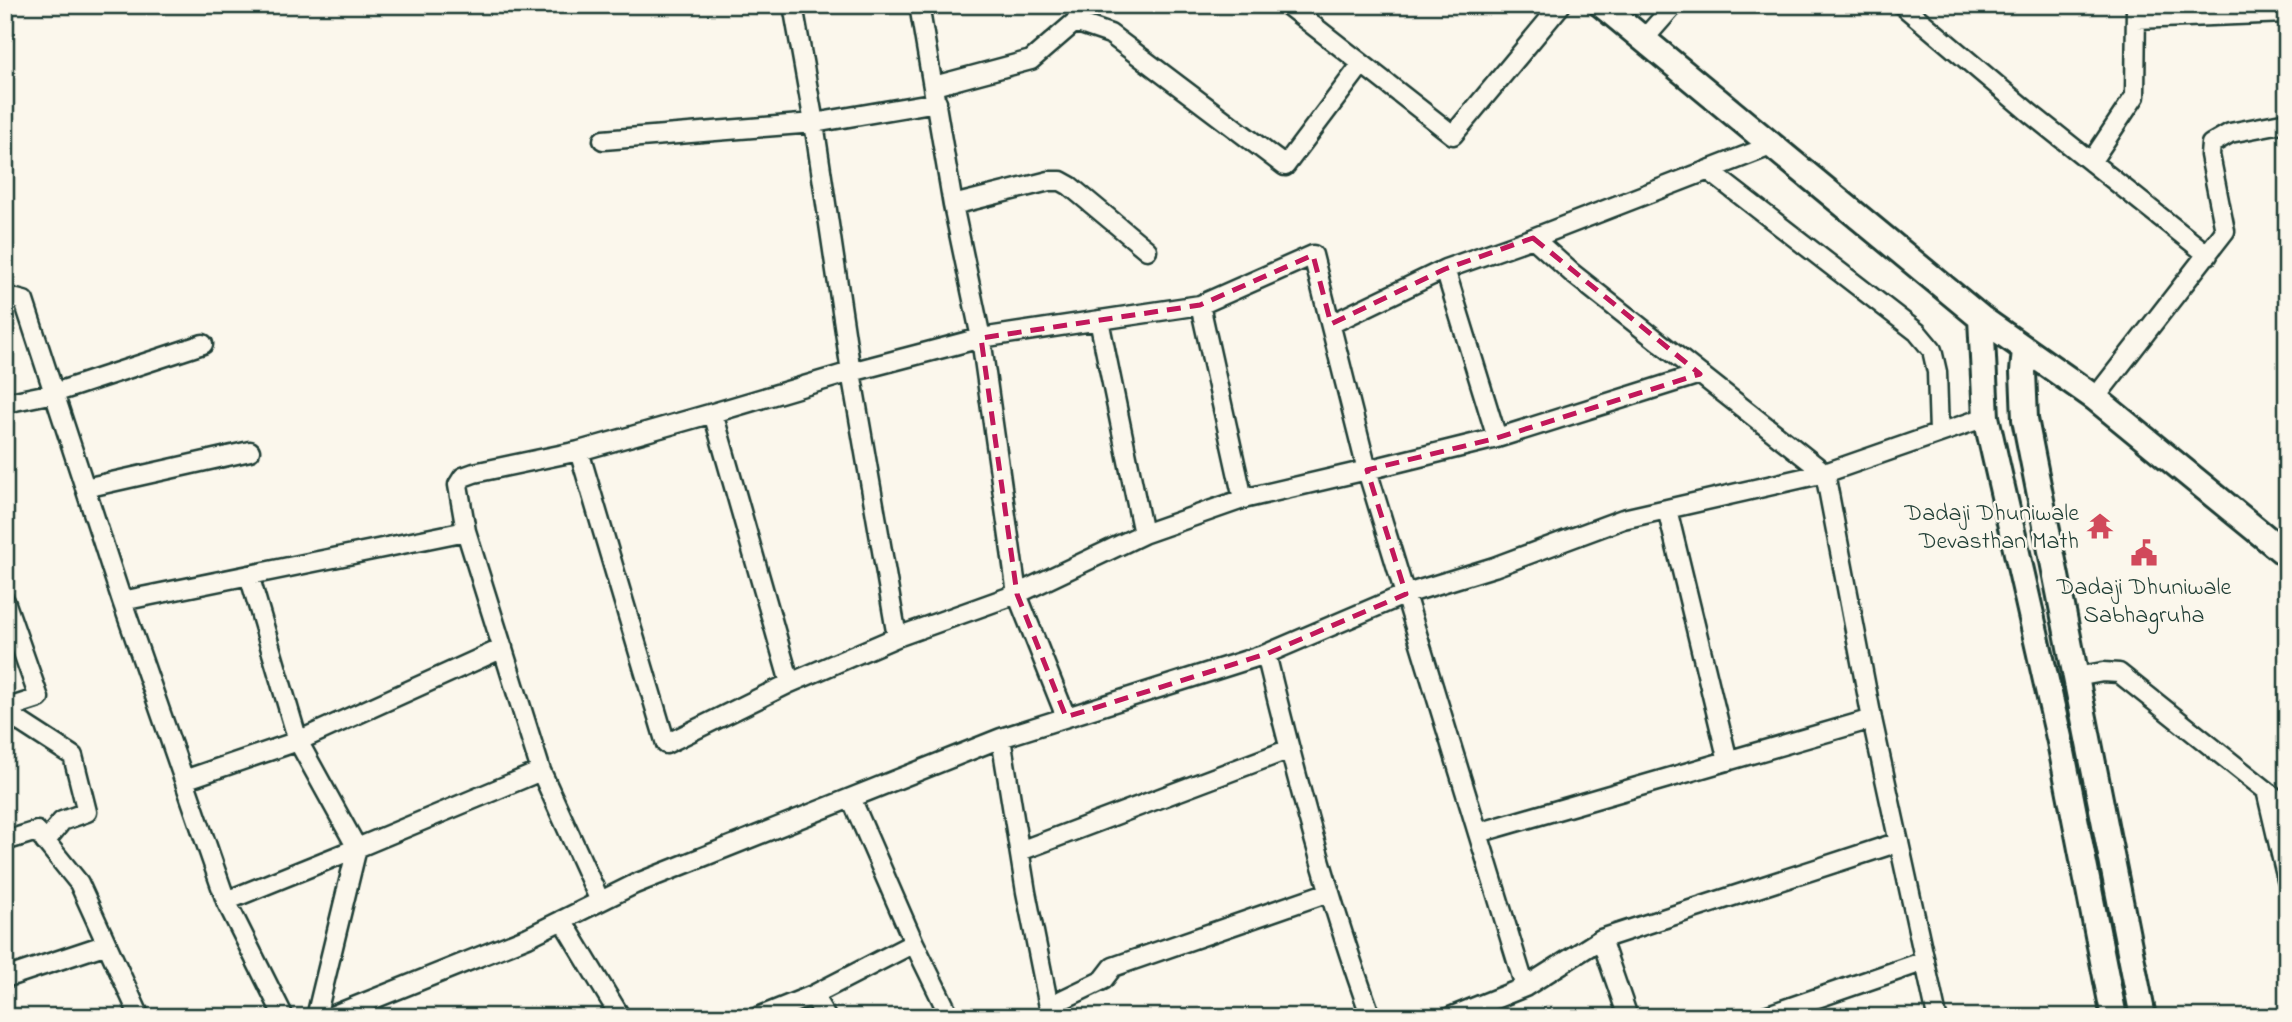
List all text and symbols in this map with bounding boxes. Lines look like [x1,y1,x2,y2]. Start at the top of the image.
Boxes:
place label: Dadaji Dhuniwale Devasthan Math [1904,497,2079,560]
temple icon: Dadaji Dhuniwale Devasthan Math [2085,511,2115,541]
public building icon: Dadaji Dhuniwale Sabhagruha [2129,538,2159,568]
place label: Dadaji Dhuniwale Sabhagruha [2056,571,2231,634]

